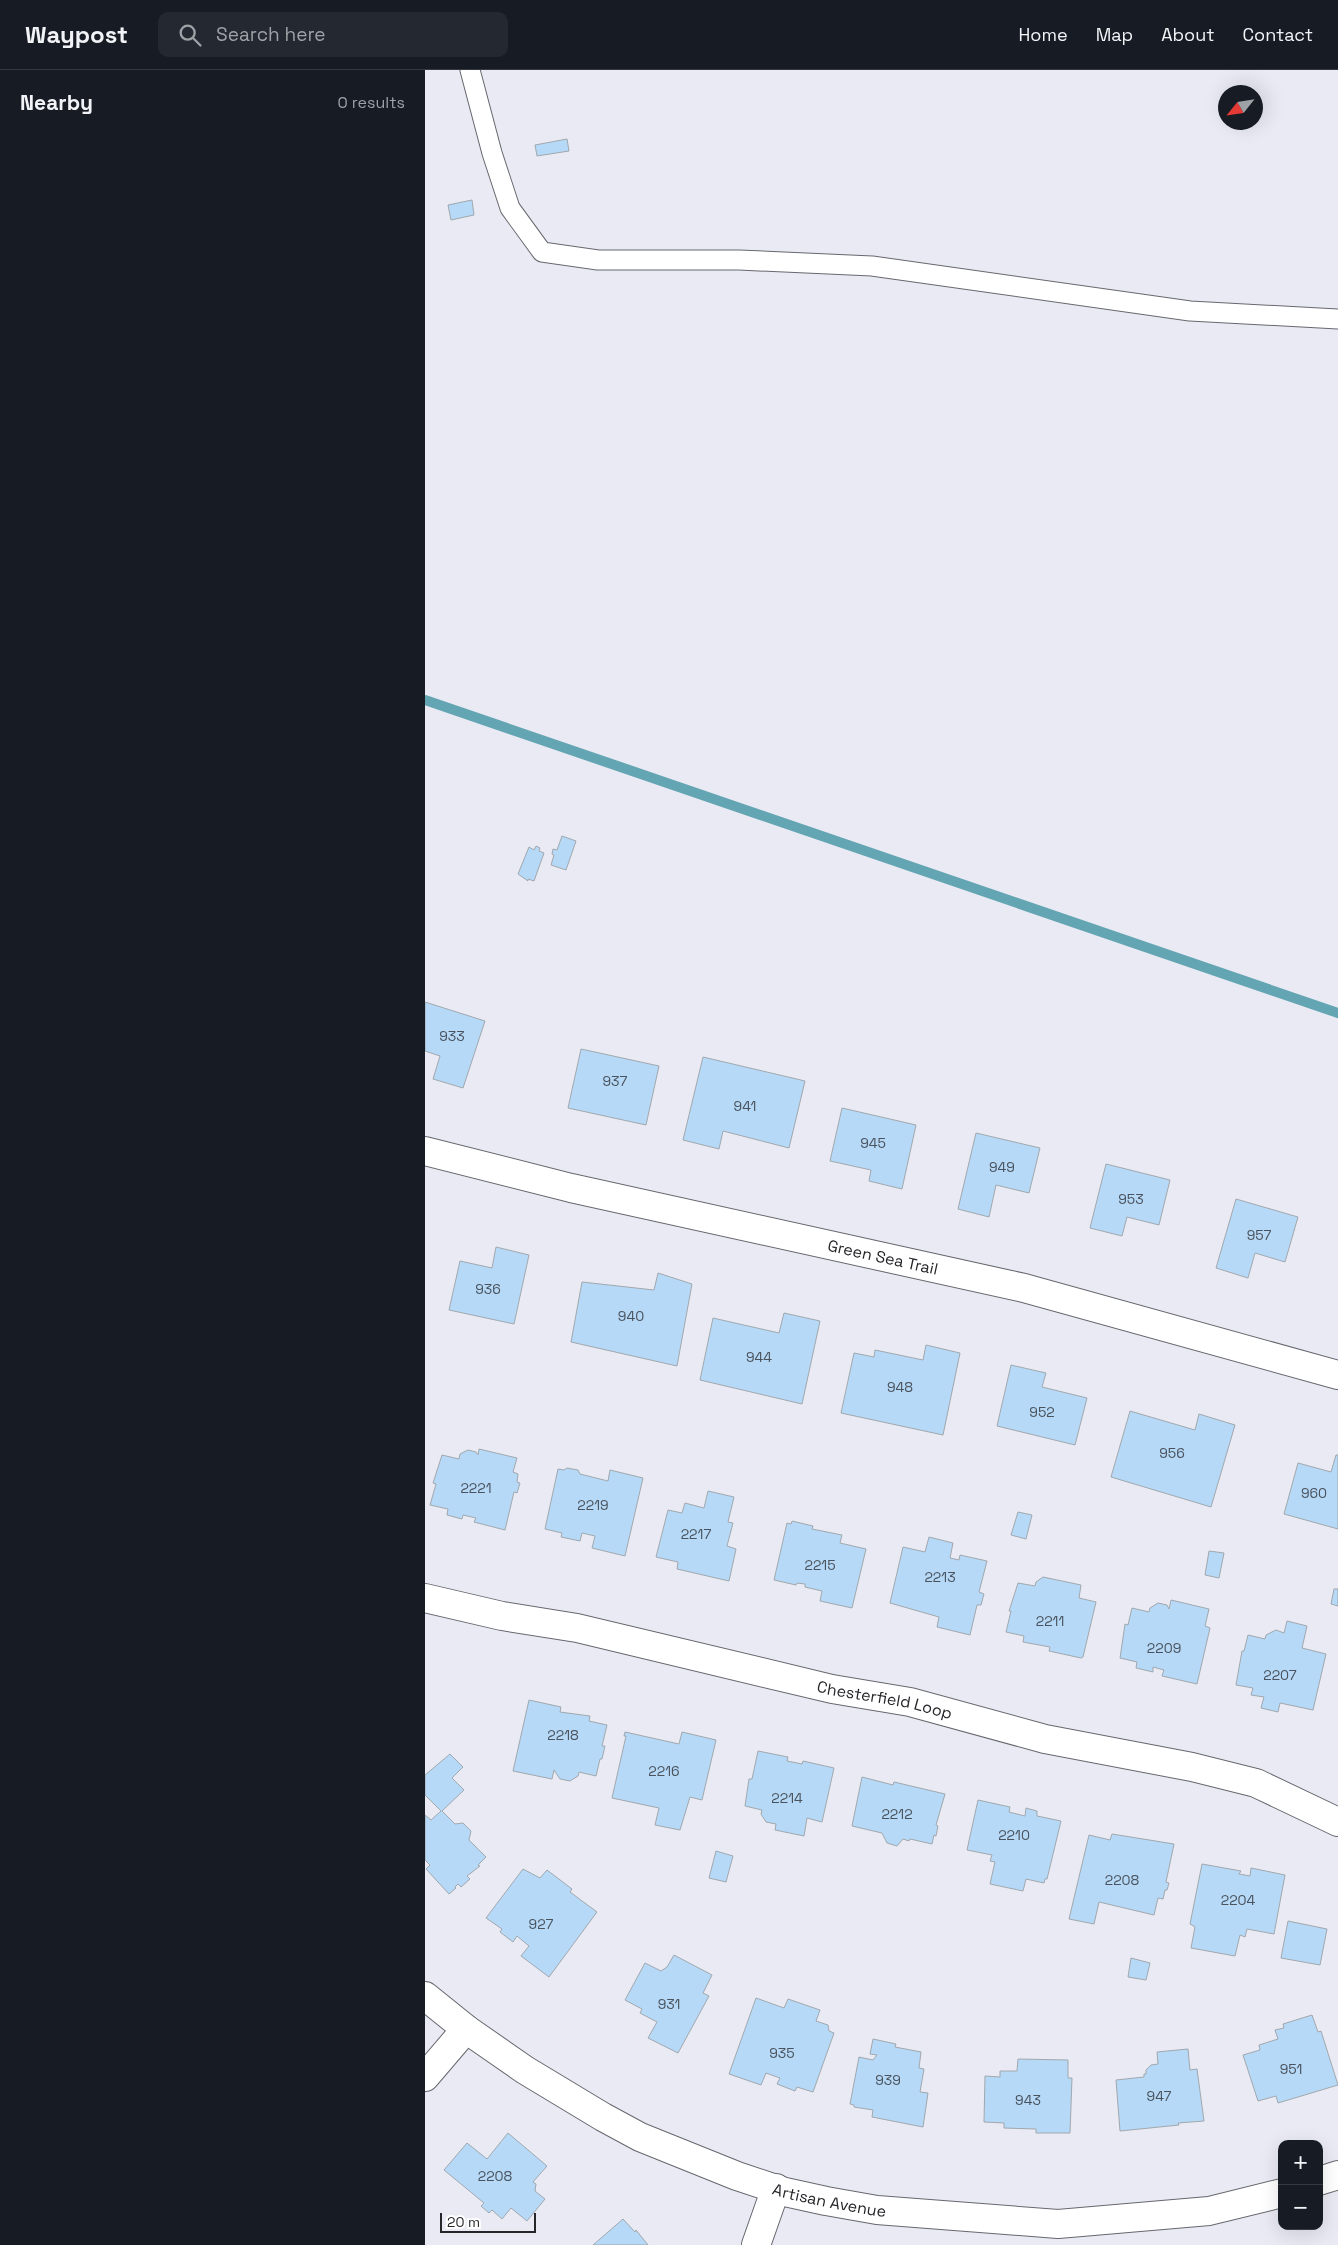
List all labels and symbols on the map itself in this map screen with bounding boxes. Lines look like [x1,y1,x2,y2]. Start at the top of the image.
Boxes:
north arrow [1218,85,1263,130]
house number: 933 [439,1027,465,1045]
house number: 937 [603,1072,628,1090]
house number: 941 [734,1097,756,1115]
house number: 945 [860,1134,886,1152]
house number: 949 [989,1158,1015,1176]
house number: 953 [1118,1190,1144,1208]
house number: 957 [1247,1226,1271,1244]
street label: Green Sea Trail [826,1235,940,1280]
house number: 936 [475,1280,501,1298]
house number: 940 [618,1307,644,1325]
house number: 944 [746,1348,772,1366]
house number: 948 [887,1378,913,1396]
house number: 952 [1029,1403,1055,1421]
house number: 956 [1159,1444,1185,1462]
house number: 2221 [460,1479,492,1497]
house number: 960 [1301,1484,1327,1502]
house number: 2219 [577,1496,609,1514]
house number: 2217 [681,1525,711,1543]
house number: 2215 [804,1556,836,1574]
house number: 2213 [924,1568,956,1586]
house number: 2211 [1036,1612,1064,1630]
house number: 2209 [1147,1639,1181,1657]
house number: 2207 [1263,1666,1297,1684]
street label: Chesterfield Loop [815,1676,955,1724]
house number: 2218 [547,1726,579,1744]
house number: 2216 [648,1762,680,1780]
house number: 2214 [771,1789,803,1807]
house number: 2212 [881,1805,913,1823]
house number: 2210 [998,1826,1030,1844]
house number: 2208 [1105,1871,1140,1889]
house number: 2204 [1221,1891,1256,1909]
house number: 927 [529,1915,554,1933]
house number: 931 [658,1995,680,2013]
house number: 935 [769,2044,795,2062]
house number: 951 [1280,2060,1302,2078]
house number: 939 [875,2071,901,2089]
house number: 947 [1147,2087,1171,2105]
house number: 943 [1015,2091,1041,2109]
house number: 2208 [478,2167,513,2185]
street label: Artisan Avenue [770,2179,887,2222]
scale bar [440,2210,536,2233]

